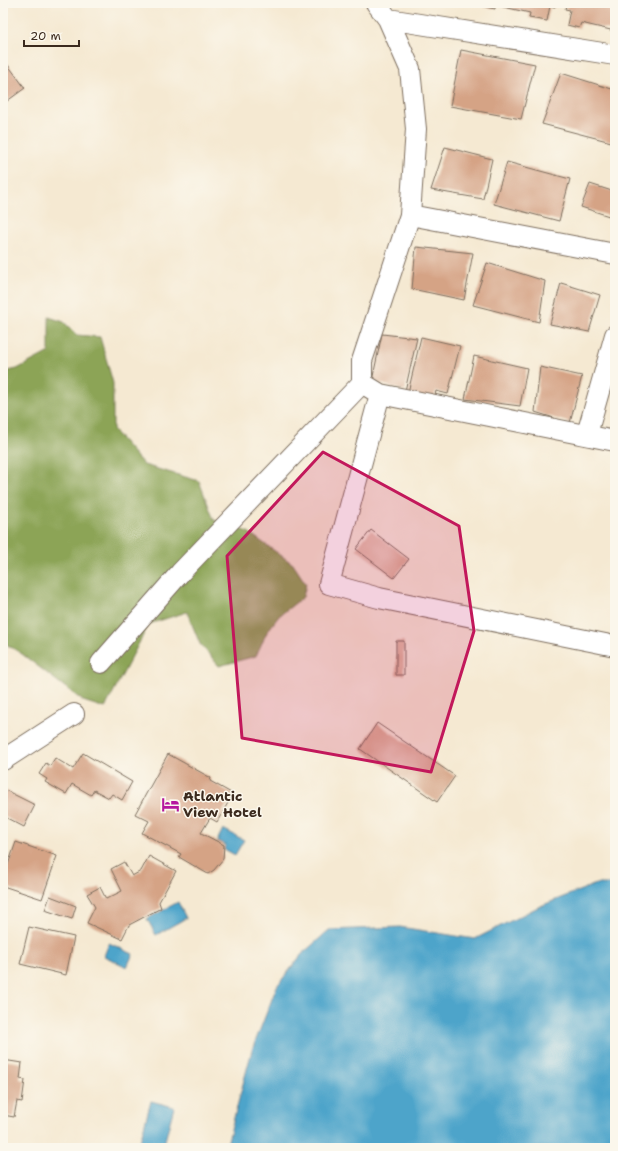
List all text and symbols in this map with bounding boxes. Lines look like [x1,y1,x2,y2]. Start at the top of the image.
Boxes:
scale bar [24,22,79,48]
text: 20 m [30,28,61,44]
place label: Atlantic View Hotel [183,787,262,821]
hotel icon: Atlantic View Hotel [160,794,180,814]

